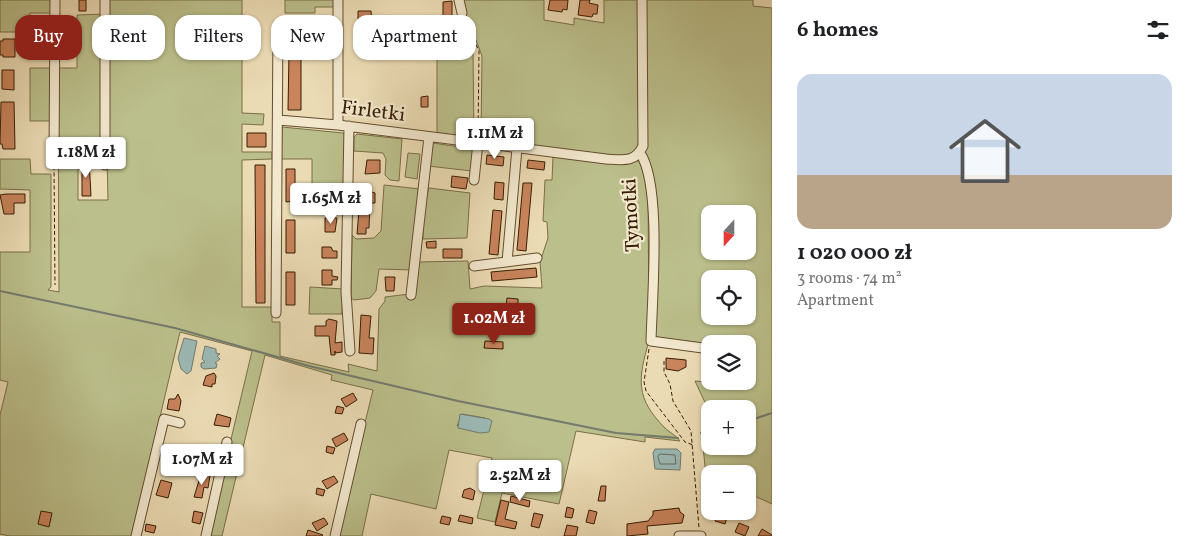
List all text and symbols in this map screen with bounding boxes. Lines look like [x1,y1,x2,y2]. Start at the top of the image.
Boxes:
chip: Buy [15,15,82,60]
chip: Rent [92,15,165,60]
chip: Filters [175,15,261,60]
chip: New [271,15,343,60]
chip: Apartment [353,15,476,60]
text: 6 homes [797,16,878,45]
icon: filters [1144,16,1172,44]
street label: Firletki [339,94,407,130]
icon: home [940,106,1030,196]
pin: 1.11M zł [443,118,547,160]
text: 1.11M zł [467,123,523,145]
pin: 1.18M zł [34,136,138,179]
text: 1.18M zł [57,142,115,164]
street label: Tymotki [616,177,648,253]
pin: 1.65M zł [279,182,383,225]
text: 1.65M zł [301,188,361,210]
north arrow [701,205,756,260]
map controls [701,205,756,520]
text: 1 020 000 zł [797,239,912,268]
text: 3 rooms · 74 m² [797,268,902,290]
button: locate [701,270,756,325]
text: Apartment [797,290,874,312]
pin: 1.02M zł [442,302,546,345]
text: 1.02M zł [463,308,525,330]
button: layers [701,335,756,390]
button: + [701,400,756,455]
pin: 1.07M zł [150,444,254,486]
text: 1.07M zł [172,449,232,471]
pin: 2.52M zł [468,460,572,502]
text: 2.52M zł [490,465,550,487]
button: − [701,465,756,520]

